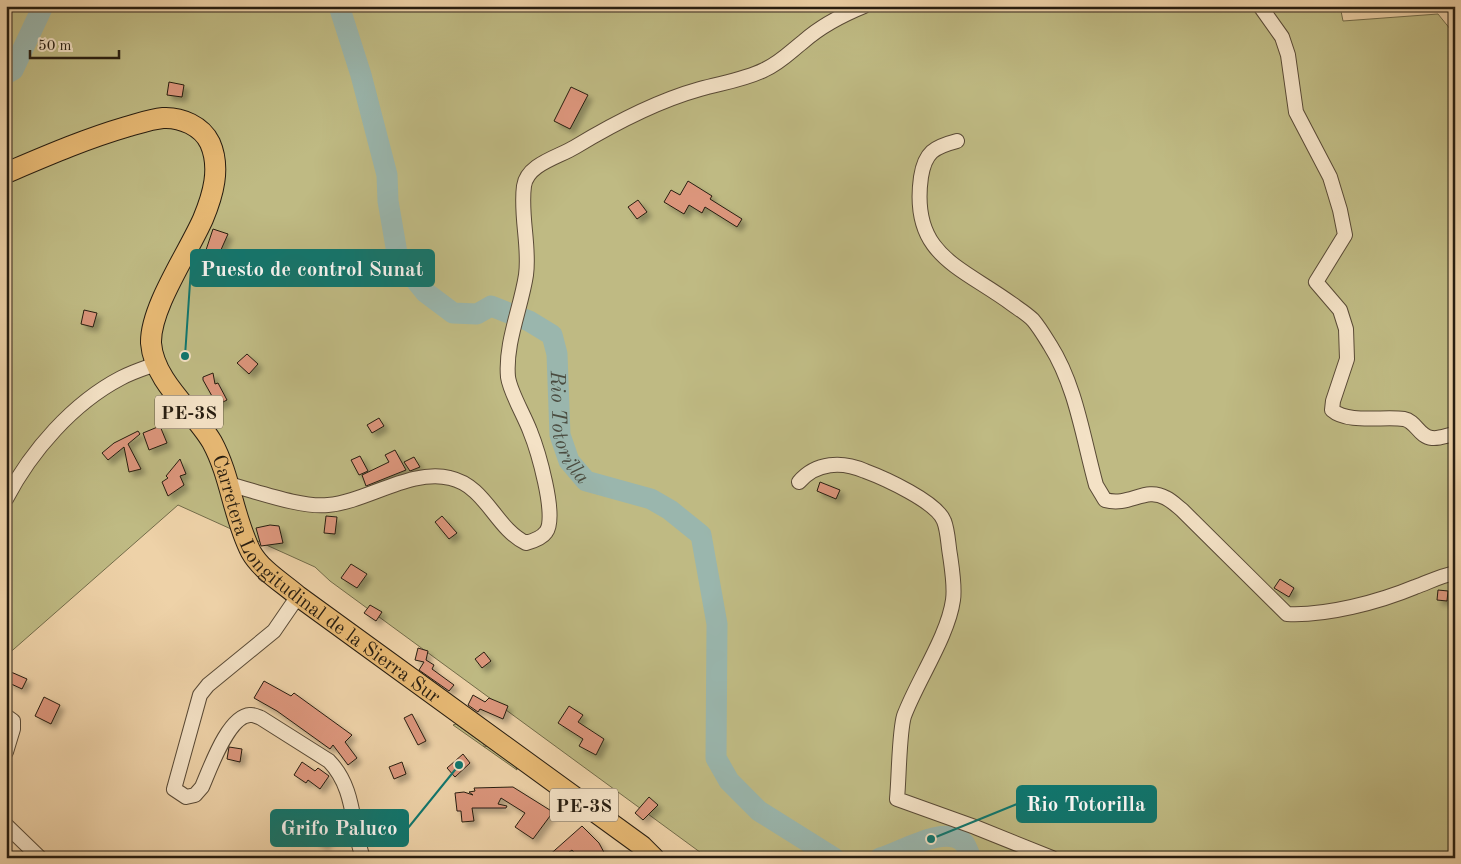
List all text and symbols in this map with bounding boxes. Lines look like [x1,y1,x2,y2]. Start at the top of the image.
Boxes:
scale bar [30,28,119,60]
text: 50 m [38,39,72,54]
callout: Puesto de control Sunat [191,250,434,286]
text: Puesto de control Sunat [201,260,424,281]
water label: Rio Totorilla [546,369,593,489]
road number: PE-3S [155,396,223,428]
street label: Carretera Longitudinal de la Sierra Sur [207,452,443,708]
callout: Rio Totorilla [1017,786,1156,822]
road number: PE-3S [550,788,618,822]
text: Rio Totorilla [1026,795,1146,816]
callout: Grifo Paluco [271,810,408,846]
text: Grifo Paluco [280,819,398,840]

